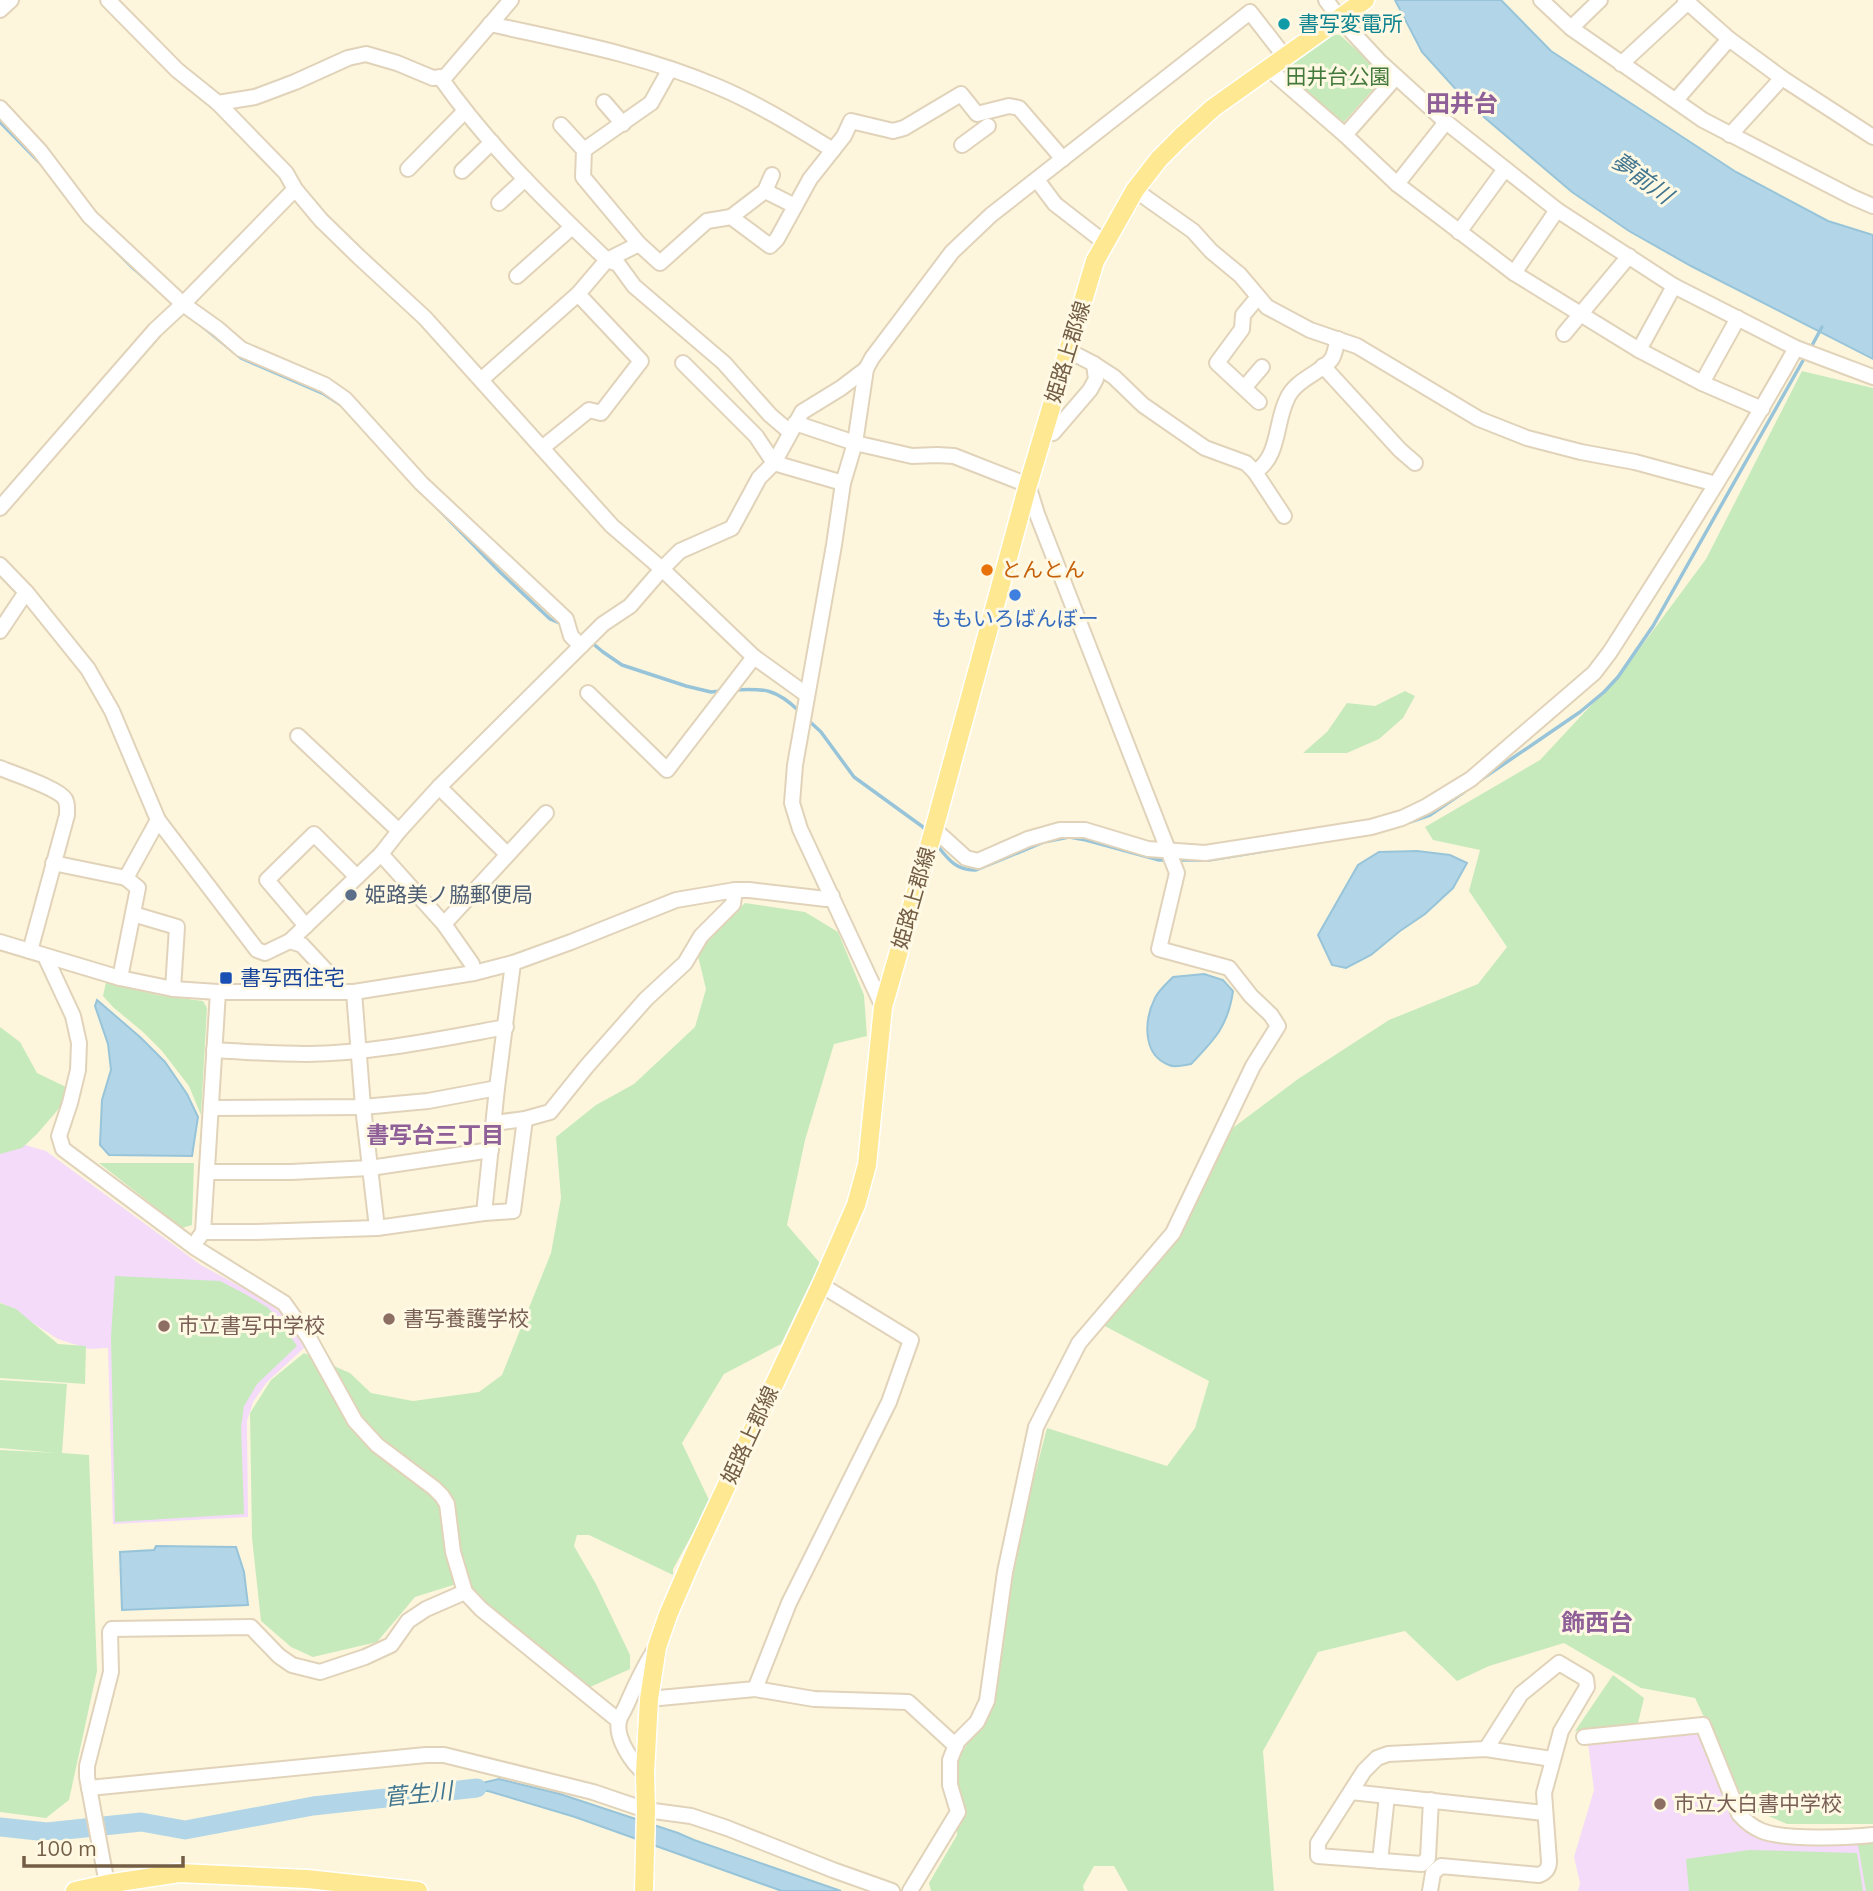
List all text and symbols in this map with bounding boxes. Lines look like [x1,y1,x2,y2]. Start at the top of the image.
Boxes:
place label: 書写変電所 [1298,10,1403,36]
marker: 書写変電所 [1276,16,1292,32]
park label: 田井台公園 [1286,63,1391,89]
district label: 田井台 [1426,88,1498,118]
water label: 夢前川 [1606,146,1681,211]
street label: 姫路上郡線 [1039,298,1095,406]
place label: とんとん [1001,556,1085,582]
marker: とんとん [979,562,995,578]
marker: ももいろばんぼー [1007,587,1023,603]
place label: ももいろばんぼー [931,605,1099,631]
street label: 姫路上郡線 [886,844,940,952]
place label: 姫路美ノ脇郵便局 [365,881,533,907]
marker: 姫路美ノ脇郵便局 [343,887,359,903]
place label: 書写西住宅 [240,964,345,990]
marker: 書写西住宅 [218,970,234,986]
district label: 書写台三丁目 [366,1120,504,1149]
place label: 書写養護学校 [403,1305,529,1331]
marker: 書写養護学校 [381,1311,397,1327]
place label: 市立書写中学校 [178,1312,325,1338]
marker: 市立書写中学校 [156,1318,172,1334]
street label: 姫路上郡線 [715,1382,783,1488]
district label: 飾西台 [1561,1607,1633,1637]
water label: 菅生川 [382,1775,457,1812]
place label: 市立大白書中学校 [1674,1790,1842,1816]
marker: 市立大白書中学校 [1652,1796,1668,1812]
scale bar [24,1825,184,1869]
text: 100 m [35,1835,97,1861]

